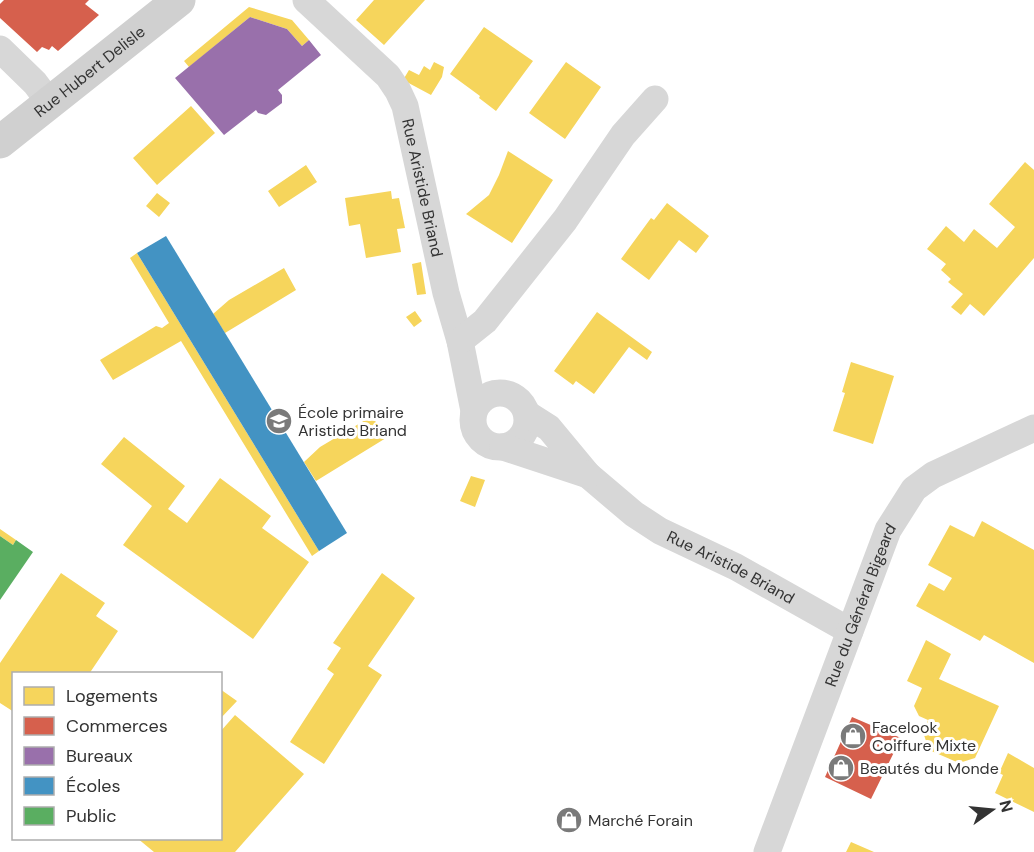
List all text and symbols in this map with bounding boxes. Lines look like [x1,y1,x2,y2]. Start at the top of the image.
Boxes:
street label: Rue Hubert Delisle [30,21,149,122]
street label: Rue Aristide Briand [398,117,448,259]
place label: École primaire Aristide Briand [298,402,407,441]
school or university icon: École primaire Aristide Briand [264,406,294,436]
street label: Rue du Général Bigeard [820,519,900,690]
street label: Rue Aristide Briand [664,525,799,608]
legend [12,672,222,840]
text: Logements [66,684,158,708]
text: Commerces [66,714,168,738]
place label: Facelook Coiffure Mixte [872,717,976,756]
shop icon: Facelook Coiffure Mixte [838,721,868,751]
text: Bureaux [66,744,133,768]
shop icon: Beautés du Monde [826,753,856,783]
place label: Beautés du Monde [860,758,999,779]
text: Écoles [66,774,120,798]
north arrow [962,780,1022,840]
text: N [994,798,1018,815]
text: Public [66,804,117,828]
shop icon: Marché Forain [554,805,584,835]
place label: Marché Forain [588,810,693,831]

